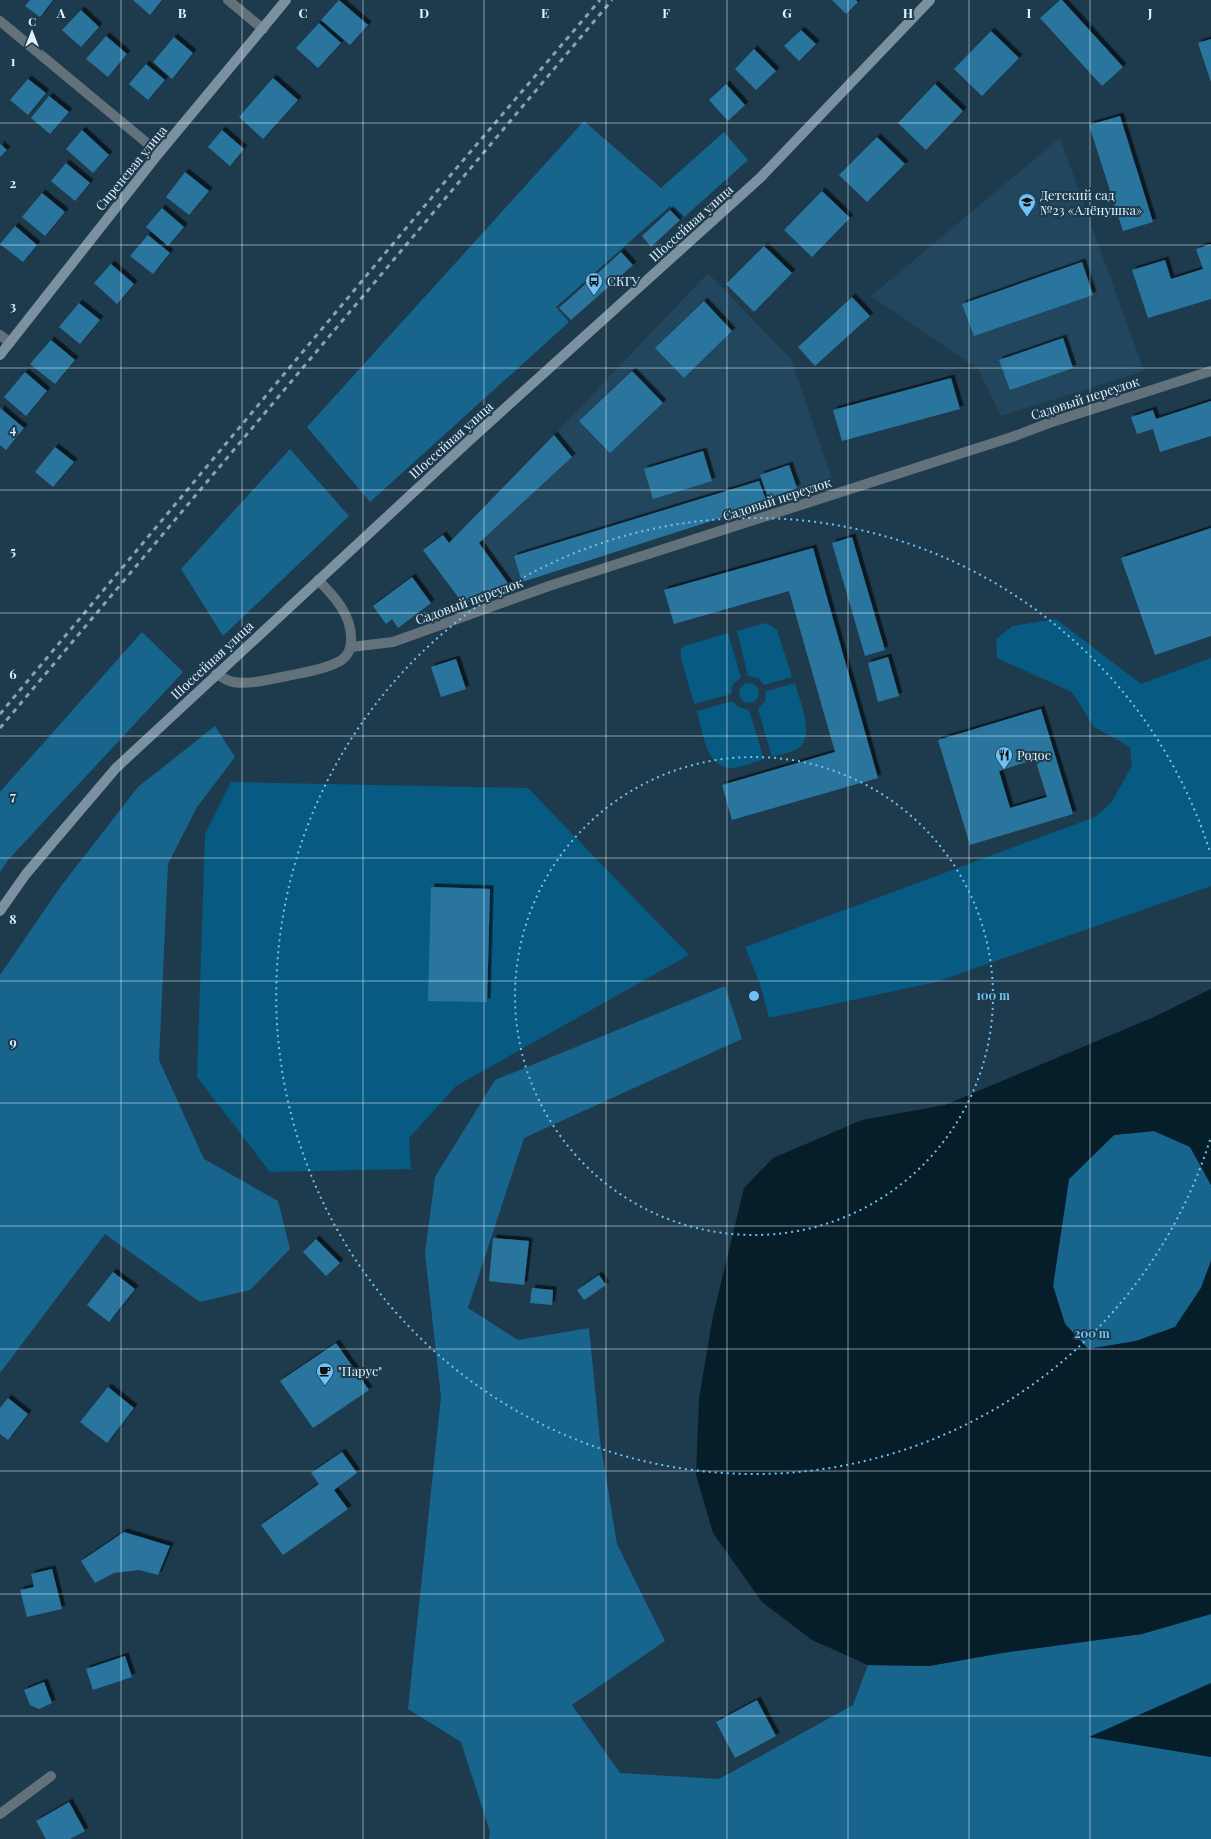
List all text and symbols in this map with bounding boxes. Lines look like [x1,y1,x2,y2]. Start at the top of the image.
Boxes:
text: A [56,4,66,21]
text: B [178,4,187,21]
text: C [298,4,308,21]
text: D [419,4,429,21]
text: E [541,4,549,21]
text: F [662,4,670,21]
text: G [782,4,792,21]
text: H [903,4,913,21]
text: I [1027,4,1032,21]
text: J [1147,4,1153,21]
north arrow [12,12,52,52]
text: С [28,14,36,29]
text: 1 [11,52,16,69]
street label: Сиреневая улица [91,121,170,214]
text: 2 [10,174,17,191]
street label: Шоссейная улица [645,180,737,265]
place label: Детский сад №23 «Алёнушка» [1040,186,1143,218]
school or university icon: Детский сад №23 «Алёнушка» [1017,192,1037,217]
bus stop icon: СКГУ [584,271,604,296]
place label: СКГУ [607,272,641,289]
text: 3 [10,297,16,314]
street label: Садовый переулок [1028,372,1142,423]
street label: Шоссейная улица [405,397,497,482]
text: 4 [10,420,17,437]
street label: Садовый переулок [720,473,834,524]
text: 5 [10,542,16,559]
street label: Садовый переулок [413,573,525,628]
street label: Шоссейная улица [167,617,257,702]
text: 6 [9,665,17,682]
restaurant icon: Родос [994,745,1014,770]
place label: Родос [1017,746,1051,763]
text: 7 [10,787,16,804]
text: 8 [9,910,17,927]
text: 100 m [976,987,1010,1003]
centre of rings [747,989,761,1003]
text: 9 [9,1033,17,1050]
text: 200 m [1074,1325,1110,1341]
cafe icon: "Парус" [315,1361,335,1386]
place label: "Парус" [338,1362,382,1379]

